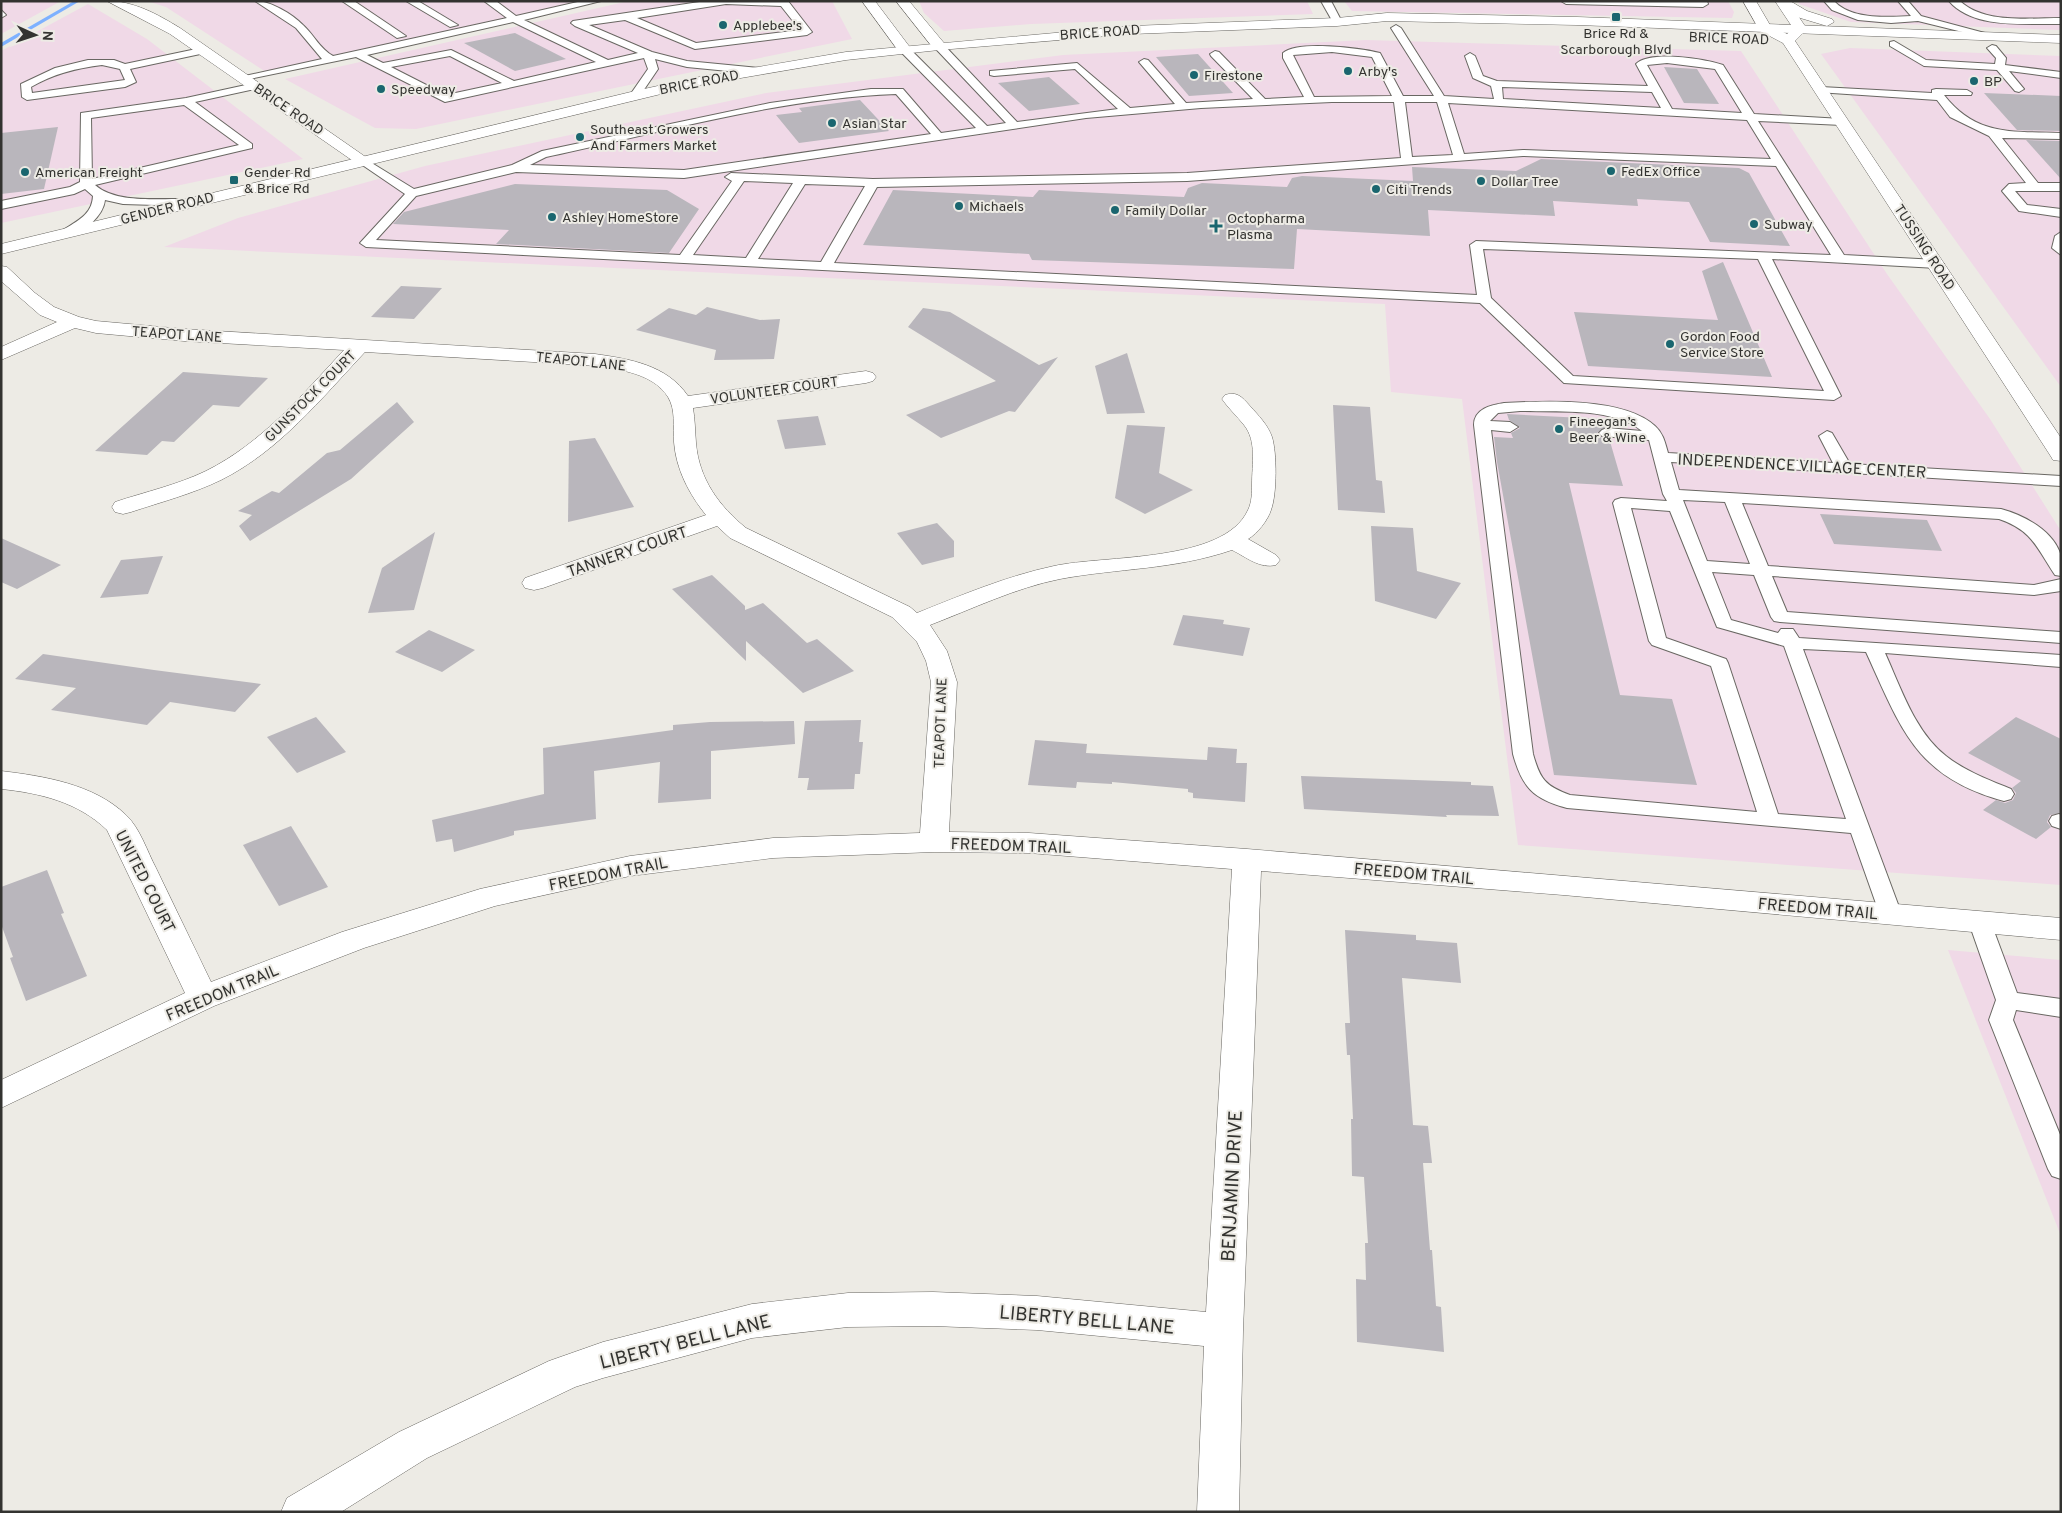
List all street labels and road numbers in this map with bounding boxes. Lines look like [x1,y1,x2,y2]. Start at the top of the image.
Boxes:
street label: BRICE ROAD [1059,22,1141,45]
street label: BRICE ROAD [1688,30,1770,49]
street label: BRICE ROAD [658,67,741,100]
street label: BRICE ROAD [250,81,326,140]
street label: GENDER ROAD [119,190,216,229]
street label: TUSSING ROAD [1890,202,1958,294]
street label: TEAPOT LANE [131,324,223,347]
street label: GUNSTOCK COURT [262,348,360,446]
street label: TEAPOT LANE [535,349,627,376]
street label: VOLUNTEER COURT [709,374,839,409]
street label: INDEPENDENCE VILLAGE CENTER [1677,450,1927,484]
street label: TANNERY COURT [565,523,691,583]
street label: TEAPOT LANE [931,677,952,769]
street label: UNITED COURT [110,827,179,937]
street label: FREEDOM TRAIL [950,835,1072,859]
street label: FREEDOM TRAIL [547,854,670,896]
street label: FREEDOM TRAIL [1353,860,1475,890]
street label: FREEDOM TRAIL [1757,895,1879,925]
street label: FREEDOM TRAIL [163,961,282,1027]
street label: BENJAMIN DRIVE [1217,1110,1249,1262]
street label: LIBERTY BELL LANE [998,1301,1175,1341]
street label: LIBERTY BELL LANE [597,1310,774,1376]

